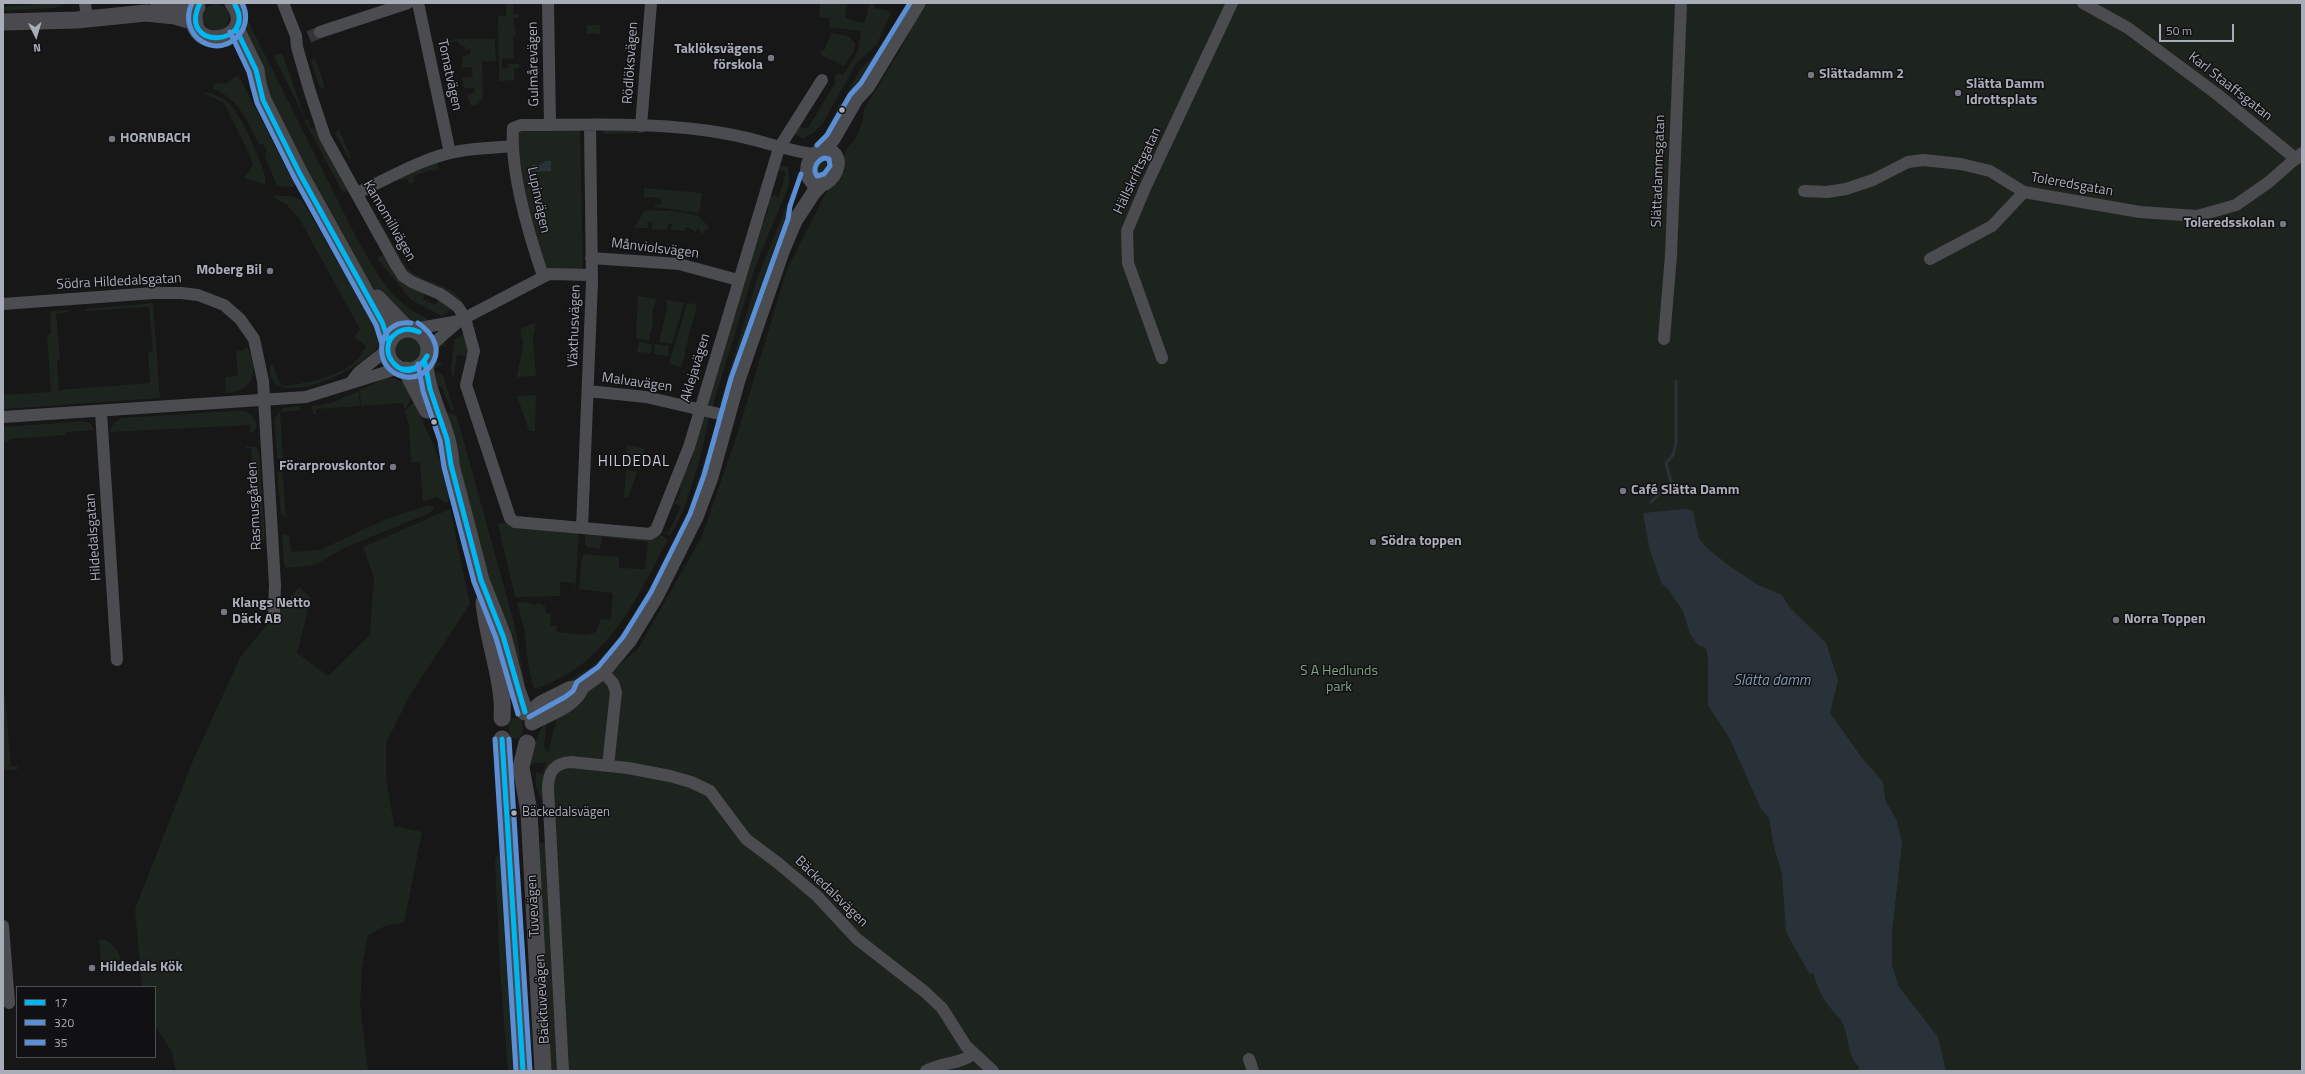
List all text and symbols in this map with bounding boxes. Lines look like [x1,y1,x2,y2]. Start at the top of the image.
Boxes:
north arrow [16,16,56,56]
scale bar [2161,16,2236,42]
street label: Gulmårevägen [525,21,543,107]
street label: Rödlöksvägen [620,21,642,105]
text: 50 m [2166,21,2192,40]
street label: Tomatvägen [433,38,465,112]
text: N [33,40,42,56]
place label: Taklöksvägens förskola [674,42,763,74]
street label: Karl Staaffsgatan [2185,49,2275,125]
marker: Taklöksvägens förskola [766,53,776,63]
place label: Slättadamm 2 [1819,67,1904,83]
marker: Slättadamm 2 [1806,70,1816,80]
place label: Slätta Damm Idrottsplats [1966,77,2045,110]
marker: Slätta Damm Idrottsplats [1953,88,1963,98]
unlabelled marker [837,105,847,115]
street label: Slättadammsgatan [1649,114,1669,228]
street label: Hällskriftsgatan [1111,125,1165,217]
place label: HORNBACH [120,131,191,147]
marker: HORNBACH [107,134,117,144]
street label: Lupinvägen [523,165,553,235]
street label: Toleredsgatan [2030,170,2114,200]
street label: Kamomillvägen [359,178,419,264]
place label: Toleredsskolan [2184,216,2275,232]
marker: Toleredsskolan [2278,219,2288,229]
street label: Månviolsvägen [610,235,700,263]
place label: Moberg Bil [196,263,262,279]
marker: Moberg Bil [265,266,275,276]
street label: Södra Hildedalsgatan [56,270,182,294]
street label: Växthusvägen [565,284,585,368]
street label: Aklejavägen [678,332,714,404]
street label: Malvavägen [601,370,673,396]
unlabelled marker [429,417,439,427]
district label: HILDEDAL [598,453,670,471]
place label: Förarprovskontor [279,459,385,475]
street label: Rasmusgården [244,461,266,551]
marker: Förarprovskontor [388,462,398,472]
place label: Café Slätta Damm [1631,483,1739,499]
marker: Café Slätta Damm [1618,486,1628,496]
street label: Hildedalsgatan [83,493,105,581]
place label: Södra toppen [1381,534,1462,550]
marker: Södra toppen [1368,537,1378,547]
place label: Klangs Netto Däck AB [232,596,311,628]
marker: Klangs Netto Däck AB [219,607,229,617]
place label: Norra Toppen [2124,612,2206,628]
marker: Norra Toppen [2111,615,2121,625]
park label: S A Hedlunds park [1300,664,1378,696]
water label: Slätta damm [1734,672,1810,690]
place label: Bäckedalsvägen [522,805,610,821]
marker: Bäckedalsvägen [509,808,519,818]
street label: Bäckedalsvägen [791,853,871,931]
street label: Tuvevägen [524,874,544,938]
street label: Bäcktuvevägen [532,954,554,1044]
place label: Hildedals Kök [100,960,183,976]
marker: Hildedals Kök [87,963,97,973]
legend [16,986,156,1058]
text: 17 [54,993,67,1012]
text: 320 [54,1013,74,1032]
text: 35 [54,1033,67,1052]

